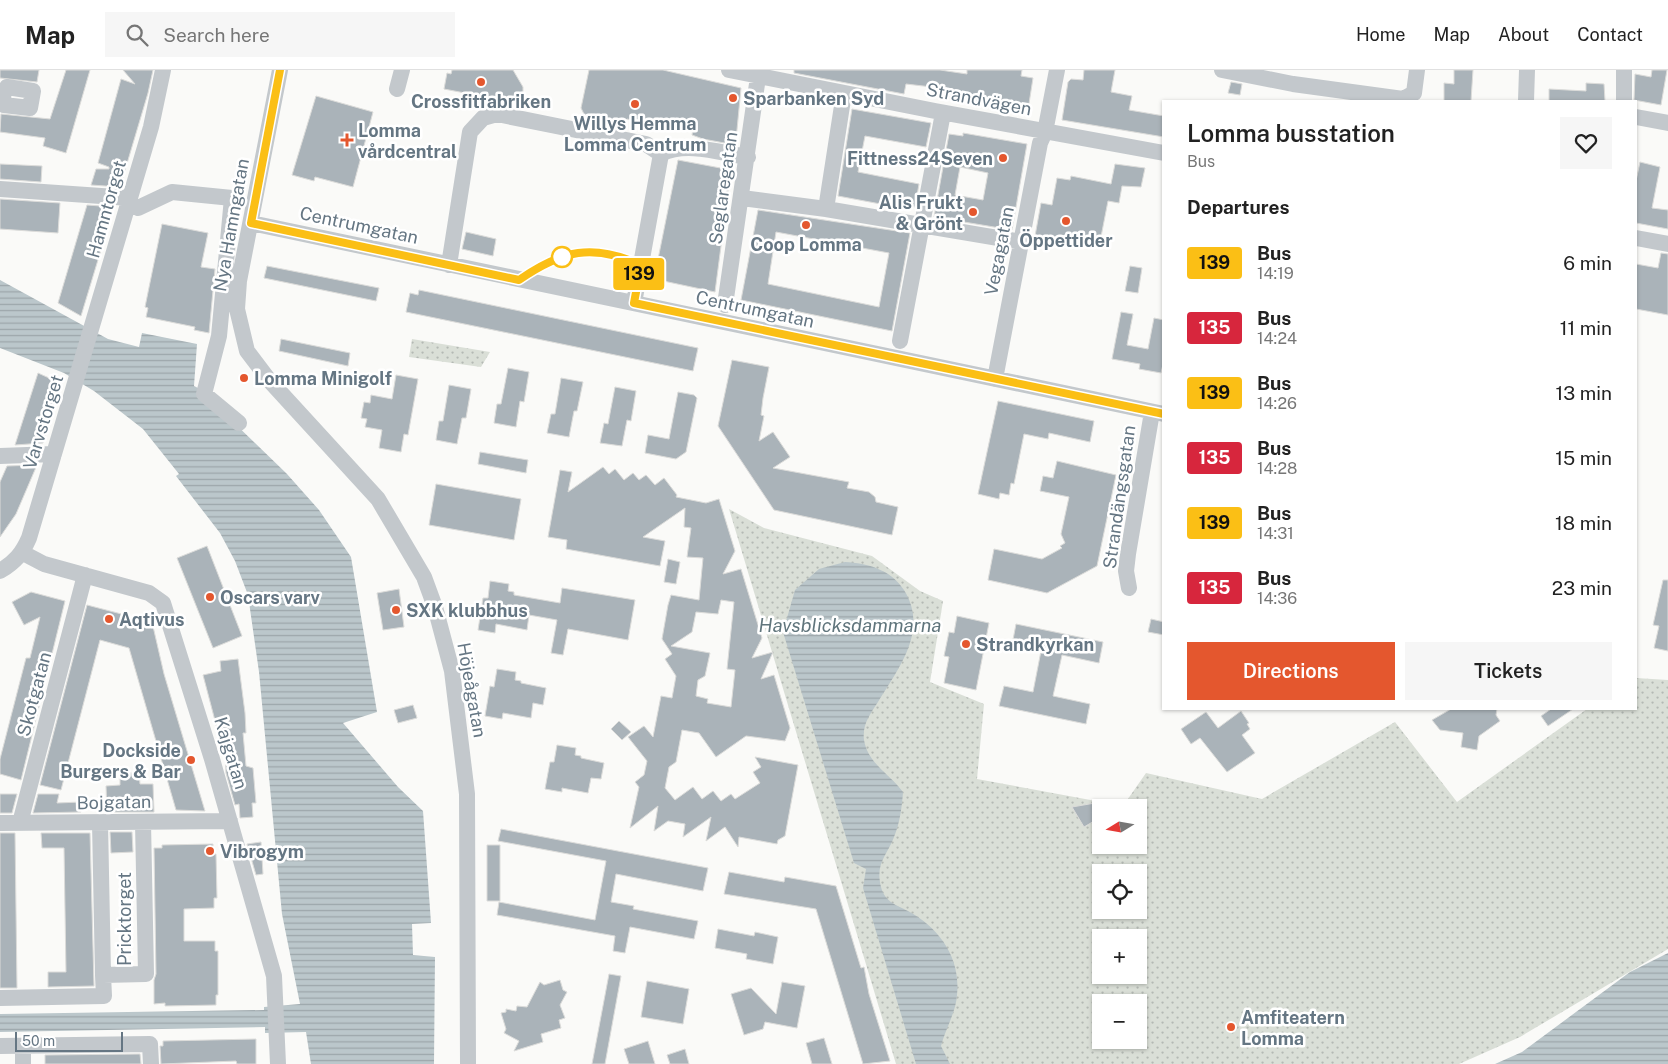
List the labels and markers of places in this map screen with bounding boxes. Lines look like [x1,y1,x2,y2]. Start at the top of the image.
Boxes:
marker: Crossfitfabriken [475,76,487,88]
place label: Sparbanken Syd [743,88,884,109]
place label: Crossfitfabriken [411,91,551,112]
marker: Sparbanken Syd [727,92,739,104]
marker: Willys Hemma Lomma Centrum [629,98,641,110]
place label: Willys Hemma Lomma Centrum [564,113,706,155]
place label: Lomma vårdcentral [358,120,457,162]
marker: Lomma vårdcentral [340,133,354,147]
place label: Fittness24Seven [847,148,993,169]
marker: Fittness24Seven [997,152,1009,164]
place label: Alis Frukt & Grönt [879,192,963,234]
marker: Alis Frukt & Grönt [967,206,979,218]
marker: Öppettider [1060,215,1072,227]
marker: Coop Lomma [800,219,812,231]
place label: Öppettider [1019,229,1113,251]
place label: Coop Lomma [750,234,862,255]
unlabelled marker [551,246,573,268]
place label: Lomma Minigolf [254,368,392,389]
marker: Lomma Minigolf [238,372,250,384]
place label: Oscars varv [220,587,321,608]
marker: Oscars varv [204,591,216,603]
place label: SXK klubbhus [406,600,528,621]
marker: SXK klubbhus [390,604,402,616]
place label: Aqtivus [119,609,185,630]
marker: Aqtivus [103,613,115,625]
place label: Strandkyrkan [976,634,1094,655]
marker: Strandkyrkan [960,638,972,650]
place label: Dockside Burgers & Bar [60,740,182,782]
marker: Dockside Burgers & Bar [185,754,197,766]
place label: Vibrogym [220,841,304,862]
marker: Vibrogym [204,845,216,857]
place label: Amfiteatern Lomma [1241,1007,1345,1049]
marker: Amfiteatern Lomma [1225,1021,1237,1033]

